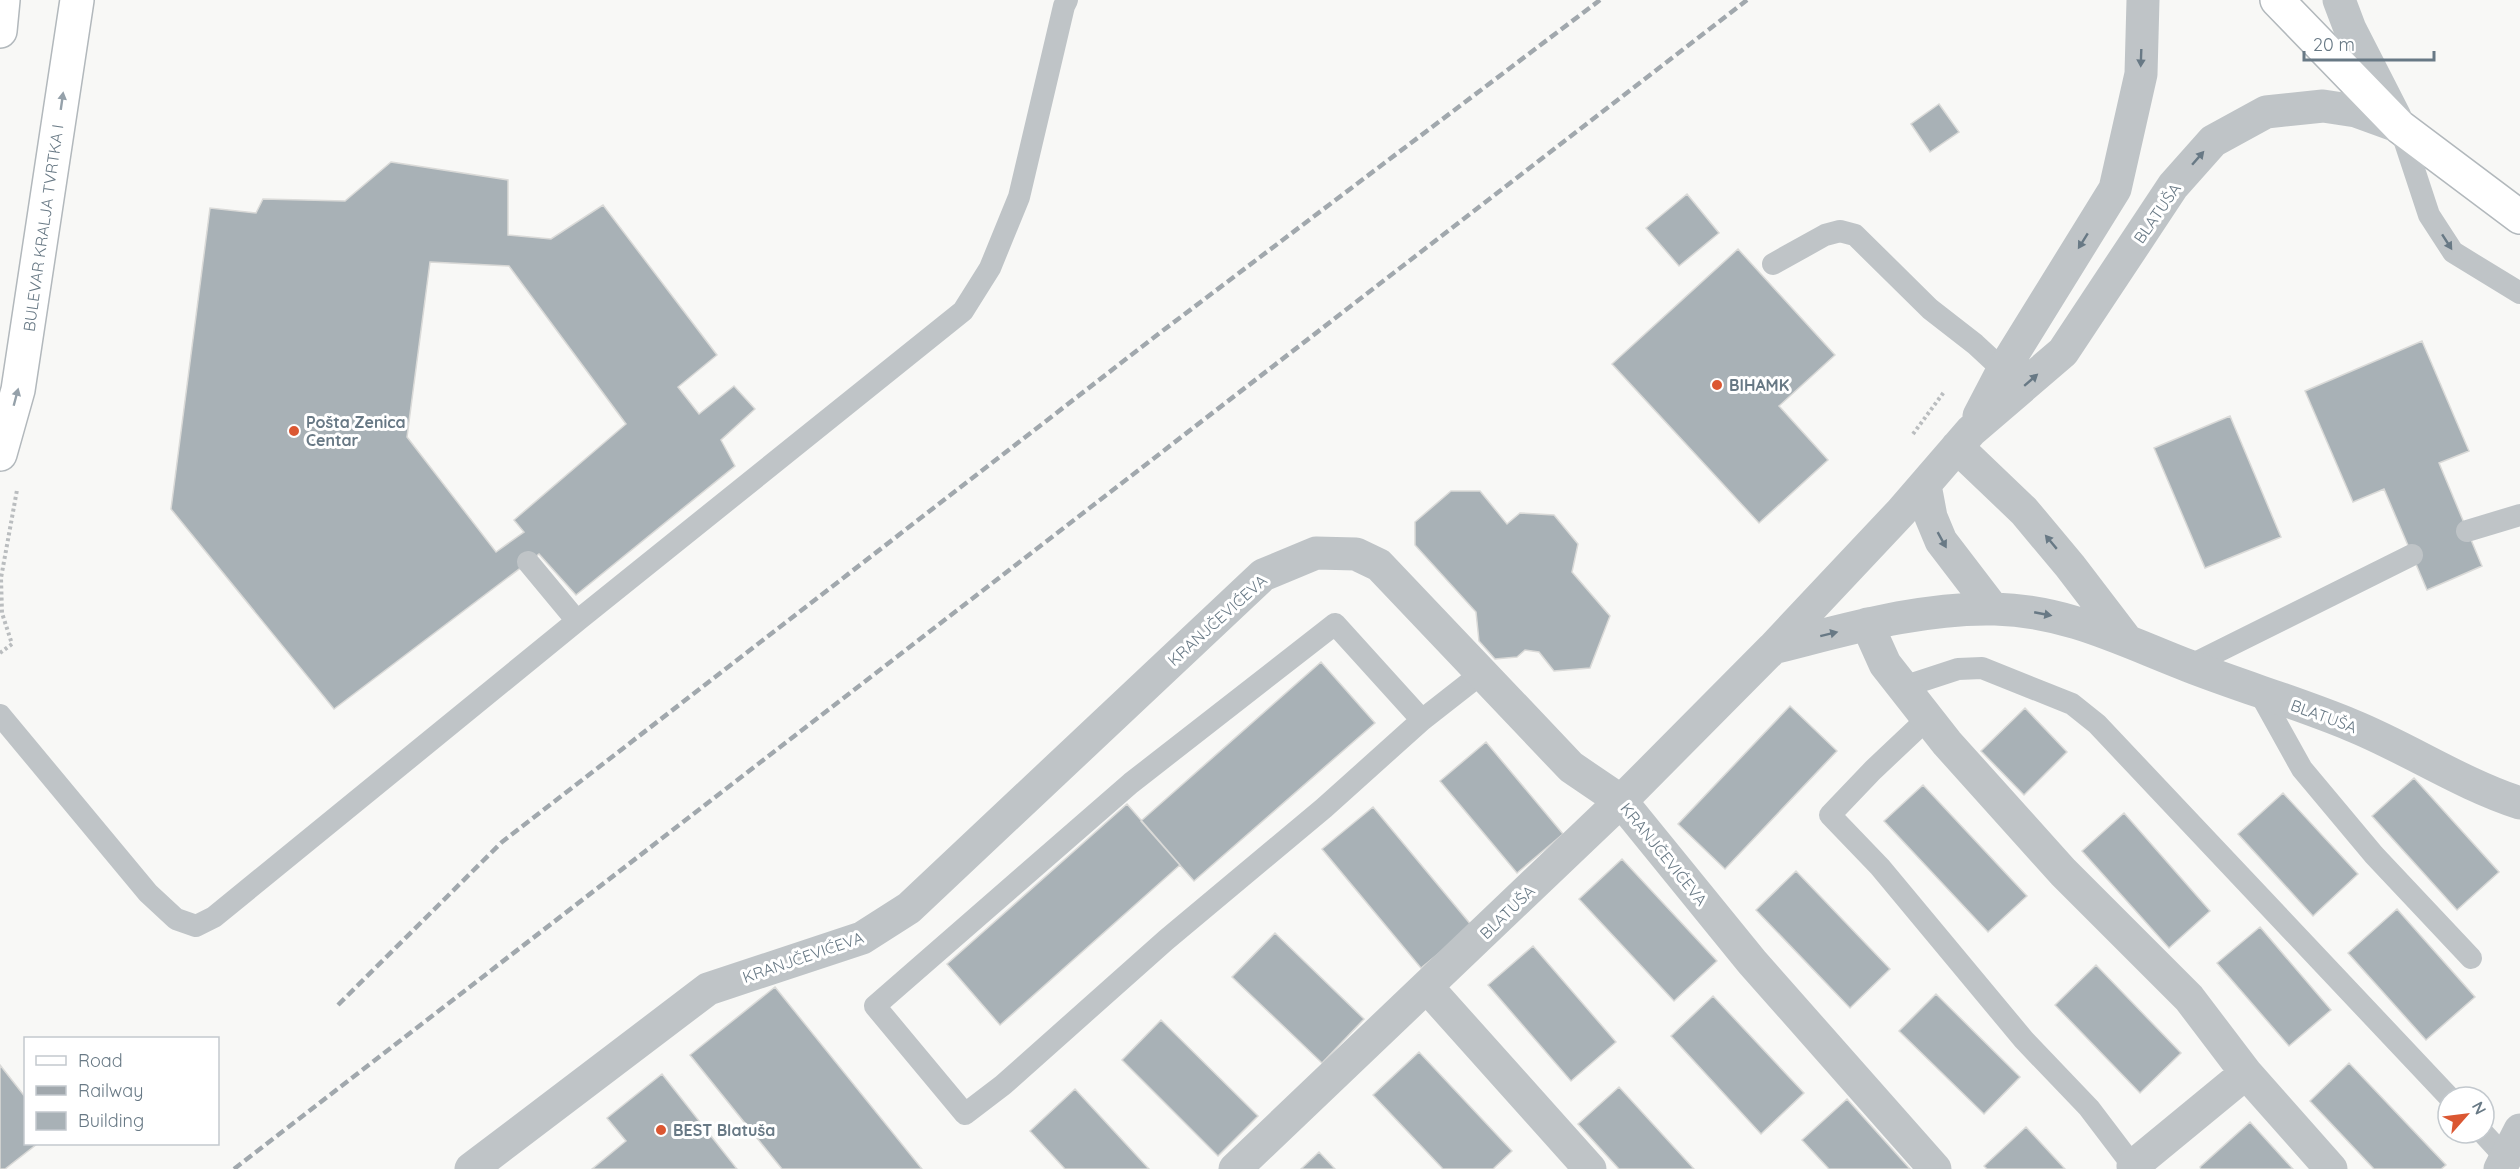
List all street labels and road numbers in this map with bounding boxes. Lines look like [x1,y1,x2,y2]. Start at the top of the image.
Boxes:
street label: BULEVAR KRALJA TVRTKA I [19,123,67,333]
street label: BLATUŠA [2129,179,2185,247]
street label: KRANJČEVIĆEVA [1163,570,1271,670]
street label: BLATUŠA [2288,695,2360,737]
street label: KRANJČEVIĆEVA [1616,798,1712,910]
street label: BLATUŠA [1475,881,1539,943]
street label: KRANJČEVIĆEVA [740,927,866,987]

